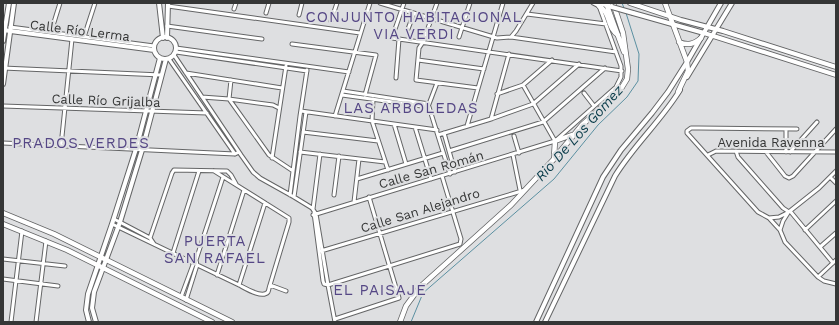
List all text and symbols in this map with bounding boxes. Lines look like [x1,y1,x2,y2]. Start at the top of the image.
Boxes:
district label: CONJUNTO HABITACIONAL VIA VERDI [306,8,522,43]
street label: Calle Río Lerma [29,17,131,44]
water label: Rio De Los Gomez [532,81,627,184]
street label: Calle Río Grijalba [51,91,161,110]
district label: LAS ARBOLEDAS [343,99,479,117]
district label: PRADOS VERDES [12,134,150,152]
street label: Avenida Ravenna [717,135,825,150]
street label: Calle San Román [377,147,485,192]
street label: Calle San Alejandro [359,185,482,236]
district label: PUERTA SAN RAFAEL [164,232,266,267]
district label: EL PAISAJE [333,281,427,299]

